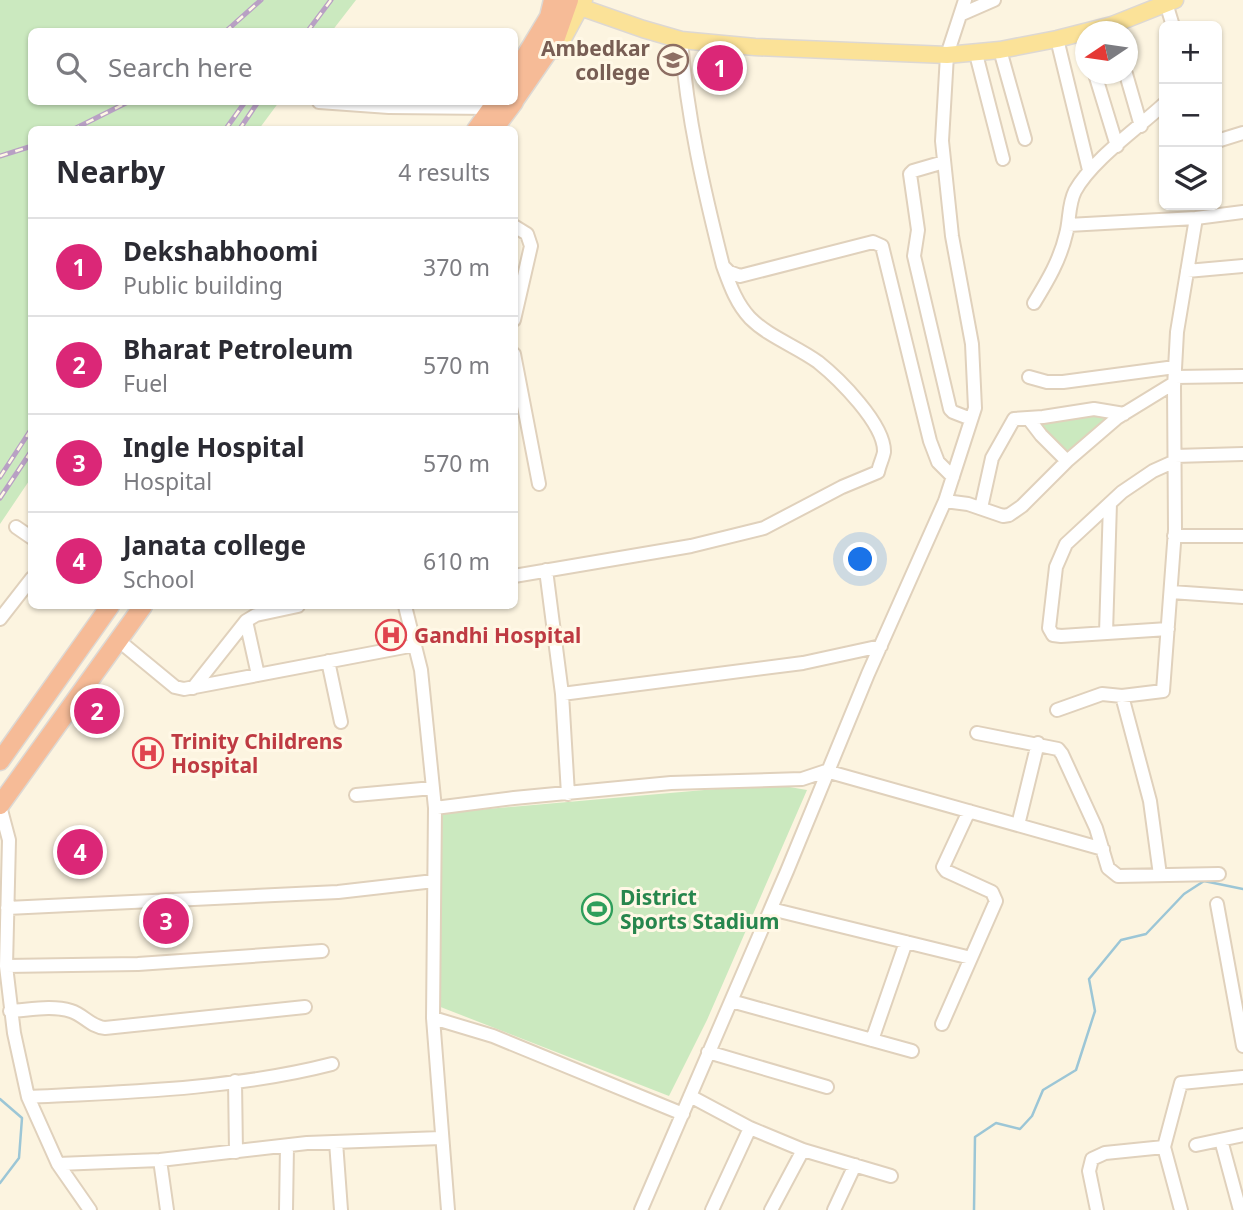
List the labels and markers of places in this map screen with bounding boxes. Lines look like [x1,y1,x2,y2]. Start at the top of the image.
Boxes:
place label: Ambedkar college [541,34,651,86]
pin: 1 [697,42,743,94]
school or university icon: Ambedkar college [656,43,690,77]
hospital icon: Gandhi Hospital [374,618,408,652]
place label: Gandhi Hospital [414,621,581,649]
pin: 2 [74,685,120,737]
place label: Trinity Childrens Hospital [171,727,343,779]
hospital icon: Trinity Childrens Hospital [131,736,165,770]
pin: 4 [57,826,103,878]
place label: District Sports Stadium [620,883,779,935]
sports icon: District Sports Stadium [580,892,614,926]
pin: 3 [143,895,189,947]

